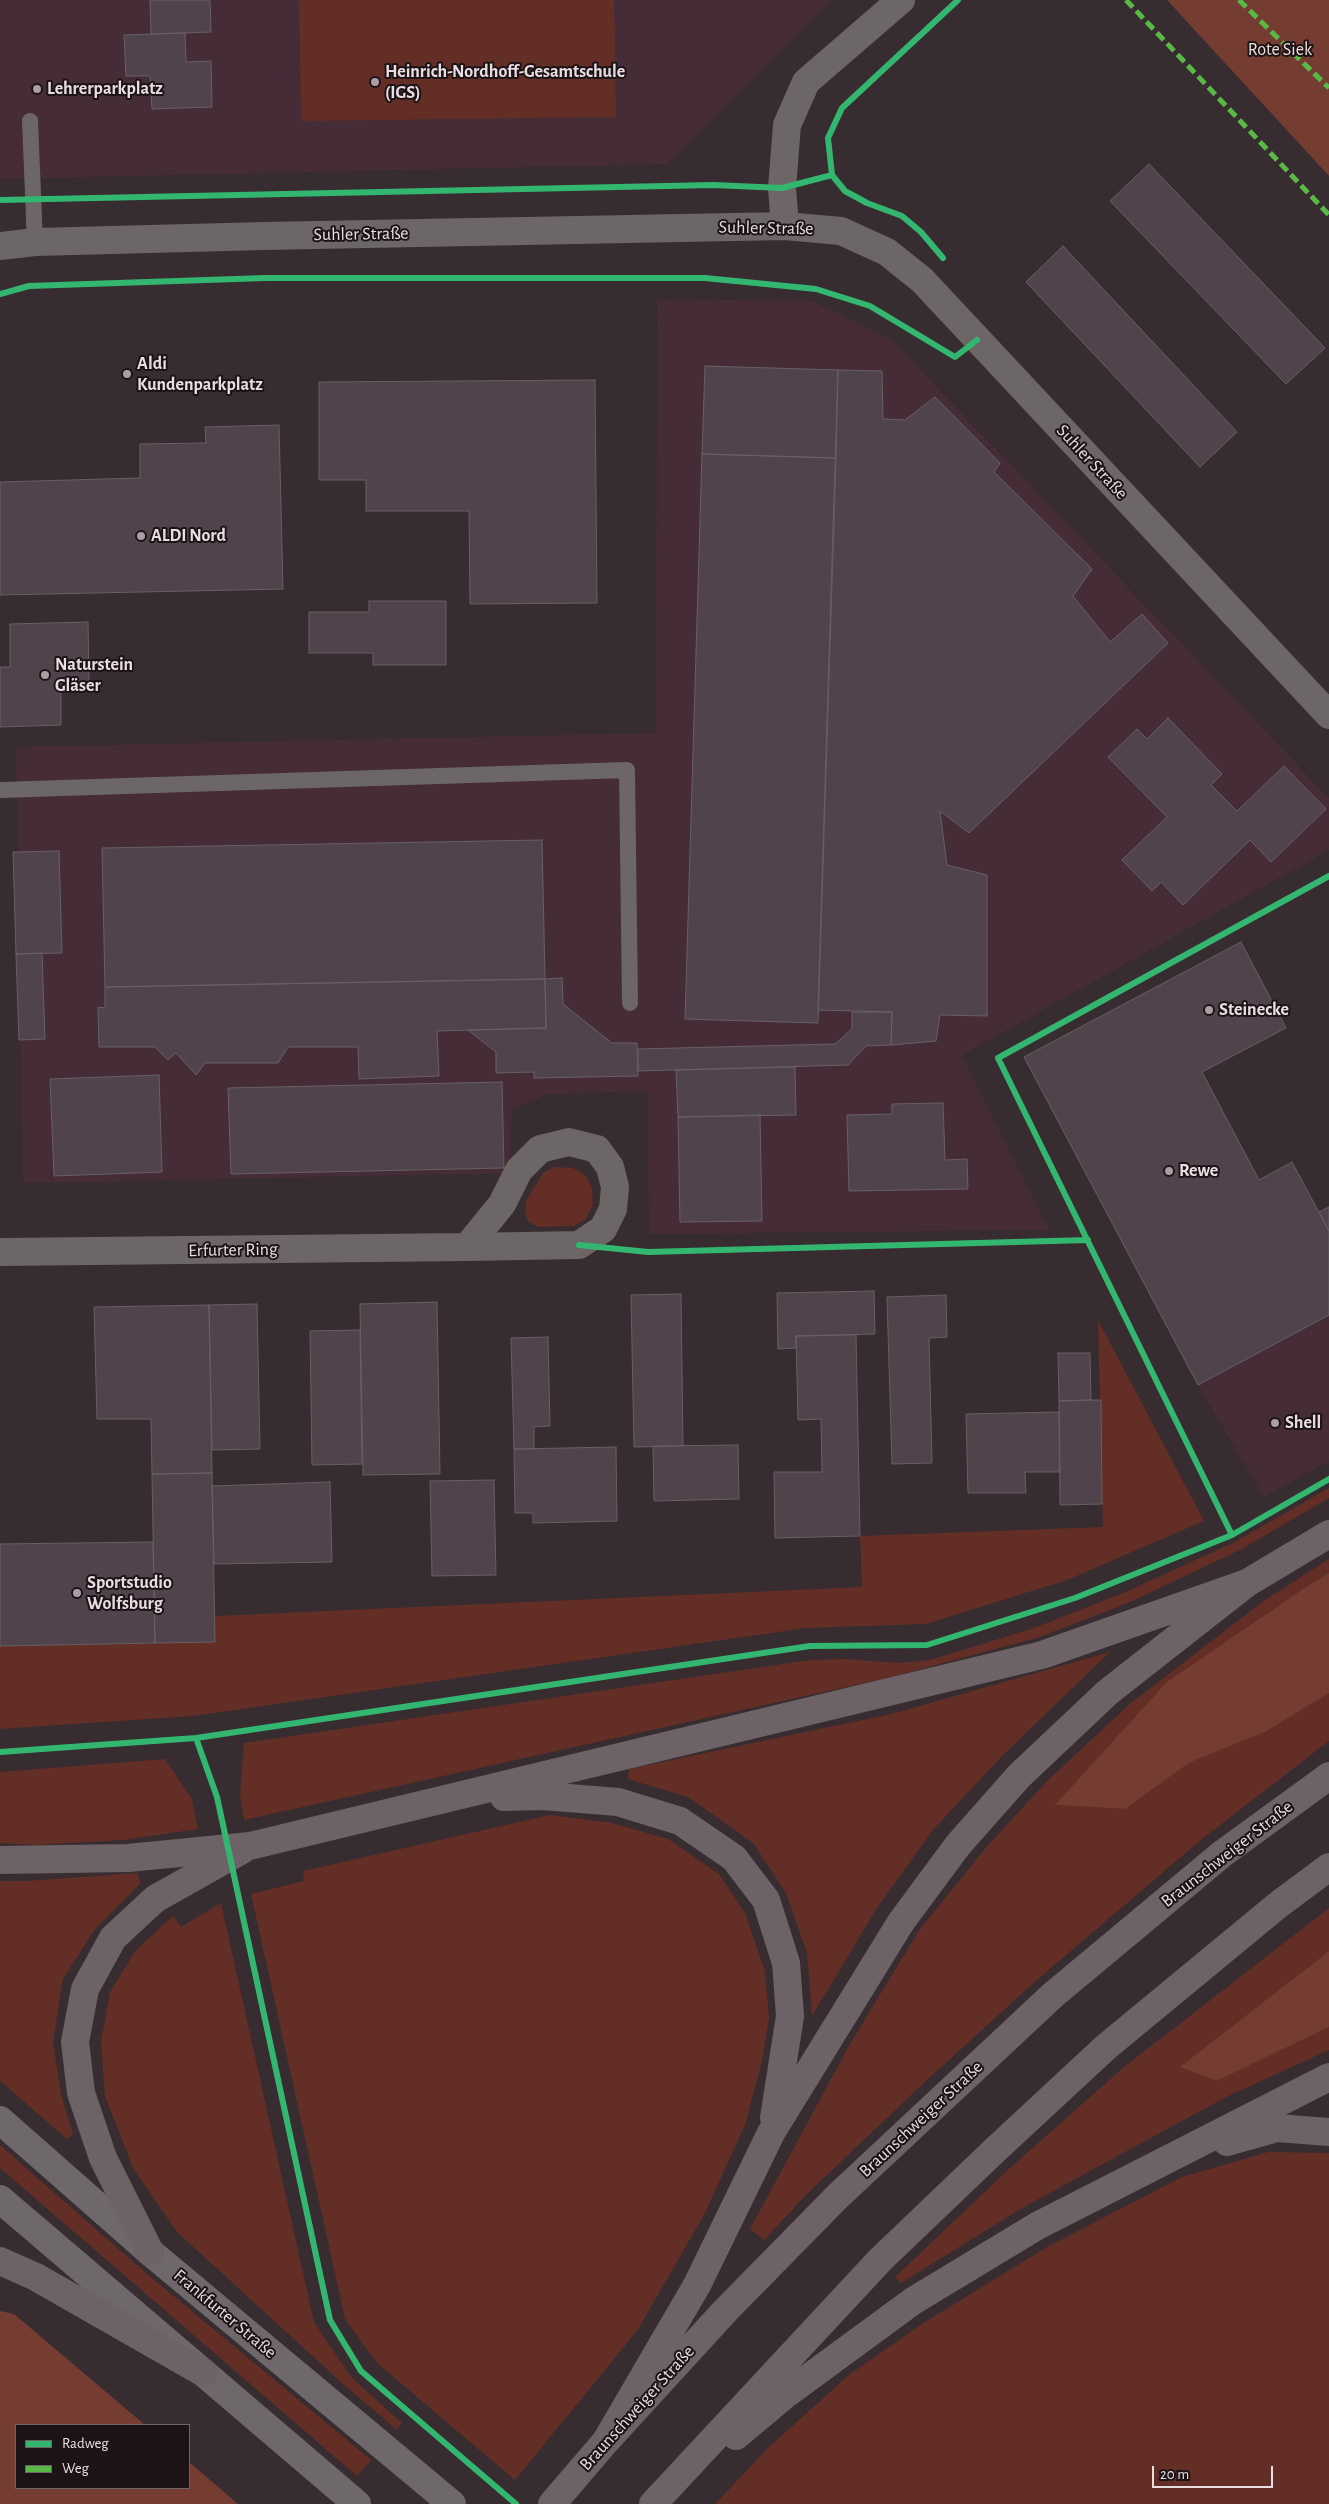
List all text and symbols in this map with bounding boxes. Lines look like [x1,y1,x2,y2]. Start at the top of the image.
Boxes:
park label: Rote Siek [1248,39,1312,61]
place label: Heinrich-Nordhoff-Gesamtschule (IGS) [385,61,625,104]
marker: Heinrich-Nordhoff-Gesamtschule (IGS) [369,76,381,88]
place label: Lehrerparkplatz [47,78,163,100]
marker: Lehrerparkplatz [31,83,43,95]
street label: Suhler Straße [718,216,814,240]
street label: Suhler Straße [313,222,409,246]
place label: Aldi Kundenparkplatz [137,353,263,396]
marker: Aldi Kundenparkplatz [121,368,133,380]
street label: Suhler Straße [1052,420,1132,504]
place label: ALDI Nord [151,525,226,547]
marker: ALDI Nord [135,530,147,542]
place label: Naturstein Gläser [55,654,133,696]
marker: Naturstein Gläser [39,669,51,681]
place label: Steinecke [1219,999,1289,1021]
marker: Steinecke [1203,1004,1215,1016]
place label: Rewe [1179,1160,1218,1182]
marker: Rewe [1163,1165,1175,1177]
street label: Erfurter Ring [188,1238,278,1262]
place label: Shell [1285,1412,1321,1434]
marker: Shell [1269,1417,1281,1429]
place label: Sportstudio Wolfsburg [87,1572,172,1615]
marker: Sportstudio Wolfsburg [71,1587,83,1599]
street label: Braunschweiger Straße [1157,1796,1297,1912]
street label: Braunschweiger Straße [855,2056,987,2182]
street label: Frankfurter Straße [169,2265,281,2363]
street label: Braunschweiger Straße [575,2341,699,2475]
legend [15,2424,190,2489]
text: Radweg [62,2436,109,2451]
scale bar [1154,2456,1275,2488]
text: Weg [62,2461,89,2476]
text: 20 m [1160,2467,1189,2482]

